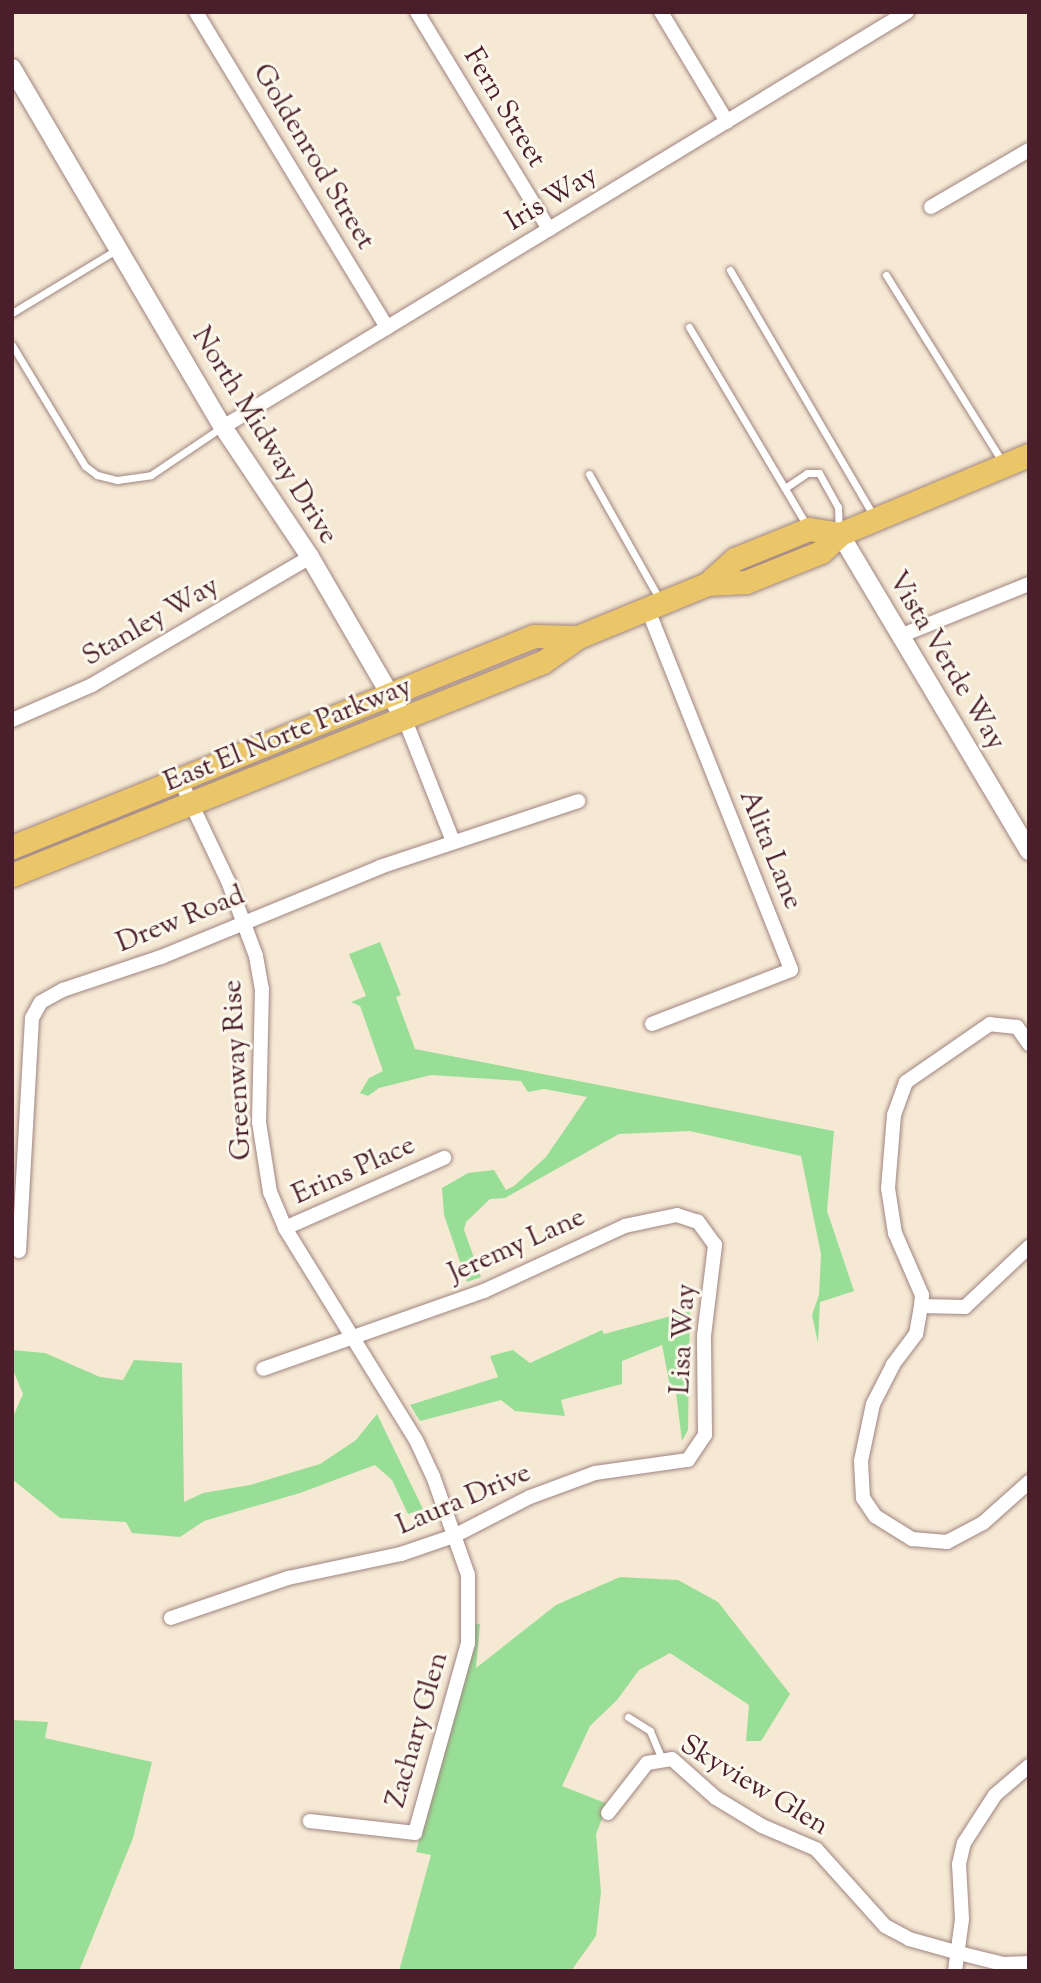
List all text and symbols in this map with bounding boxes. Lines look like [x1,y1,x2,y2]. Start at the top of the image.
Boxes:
street label: Fern Street [455,42,553,174]
street label: Goldenrod Street [244,58,382,256]
street label: Iris Way [500,159,604,239]
street label: North Midway Drive [184,321,344,551]
street label: Vista Verde Way [880,566,1012,756]
street label: Stanley Way [77,570,225,674]
street label: East El Norte Parkway [159,670,417,800]
street label: Alita Lane [731,785,809,915]
street label: Drew Road [112,879,250,961]
street label: Greenway Rise [216,979,260,1161]
street label: Erins Place [287,1129,421,1213]
street label: Jeremy Lane [443,1201,591,1291]
street label: Lisa Way [664,1283,704,1395]
street label: Laura Drive [392,1457,536,1543]
street label: Zachary Glen [380,1648,456,1812]
street label: Skyview Glen [674,1728,834,1844]

